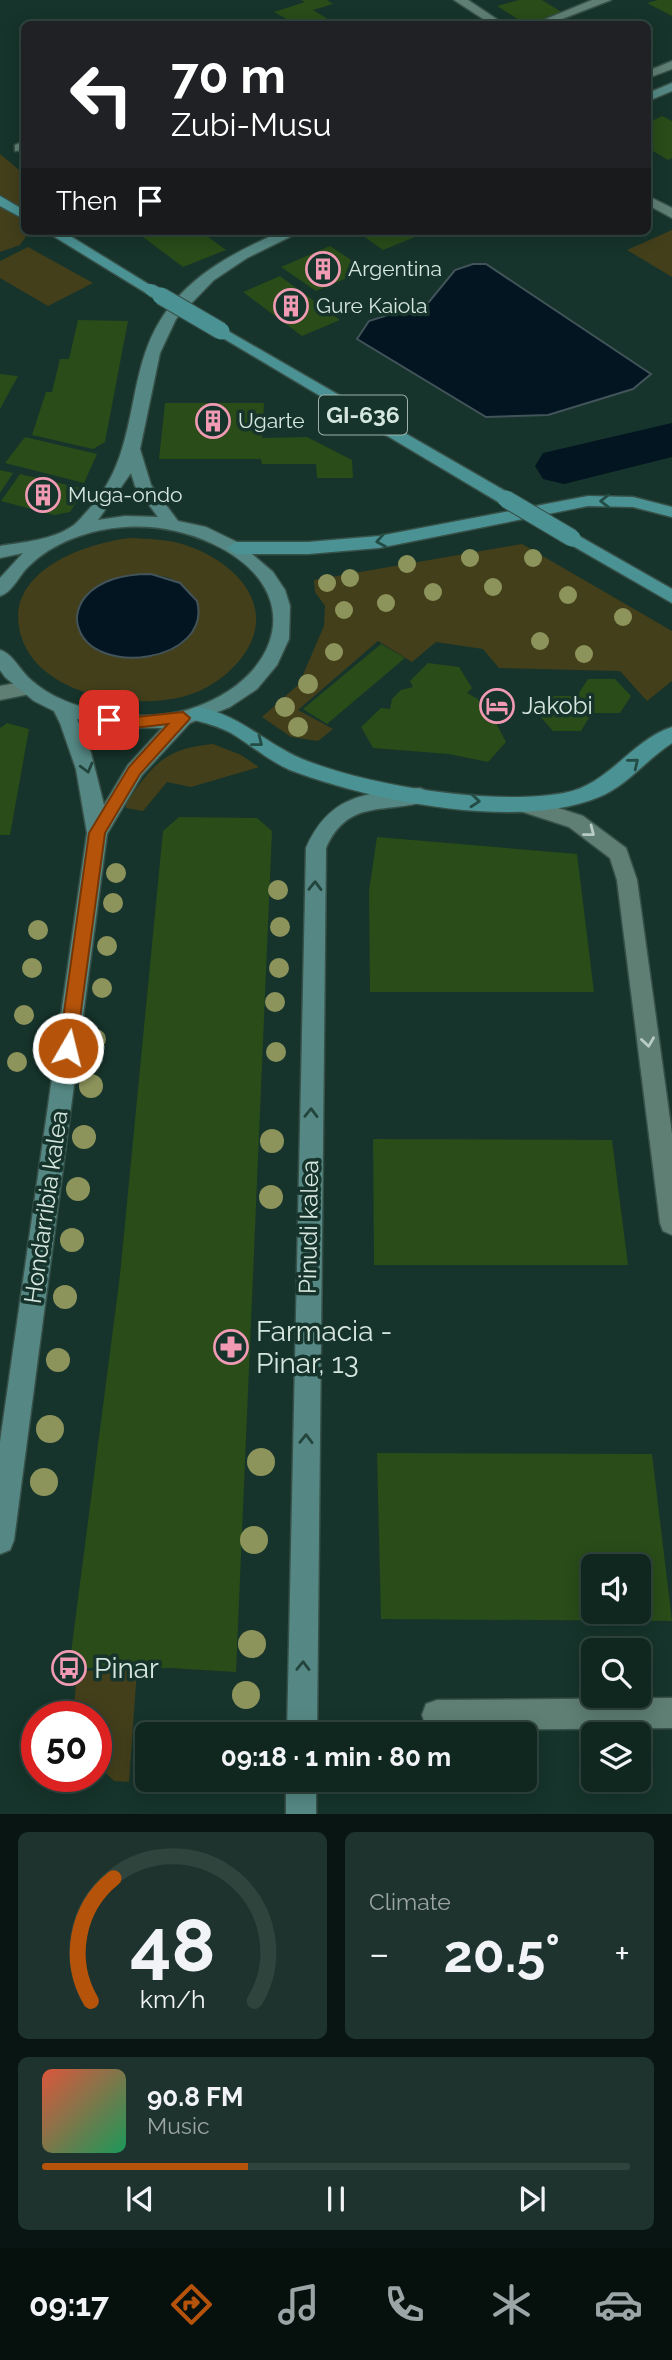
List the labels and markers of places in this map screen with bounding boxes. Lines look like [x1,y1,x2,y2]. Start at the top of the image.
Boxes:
building icon: Argentina [304,250,342,288]
place label: Argentina [348,256,442,281]
building icon: Gure Kaiola [272,287,310,325]
place label: Gure Kaiola [316,293,427,318]
building icon: Ugarte [194,402,232,440]
place label: Ugarte [238,408,305,433]
building icon: Muga-ondo [24,476,62,514]
place label: Muga-ondo [68,482,182,507]
hotel icon: Jakobi [478,687,516,725]
pin [79,690,139,750]
place label: Jakobi [522,691,593,720]
place label: Farmacia - Pinar, 13 [256,1315,392,1380]
pharmacy icon: Farmacia - Pinar, 13 [212,1328,250,1366]
bus stop icon: Pinar [50,1649,88,1687]
place label: Pinar [94,1652,159,1685]

